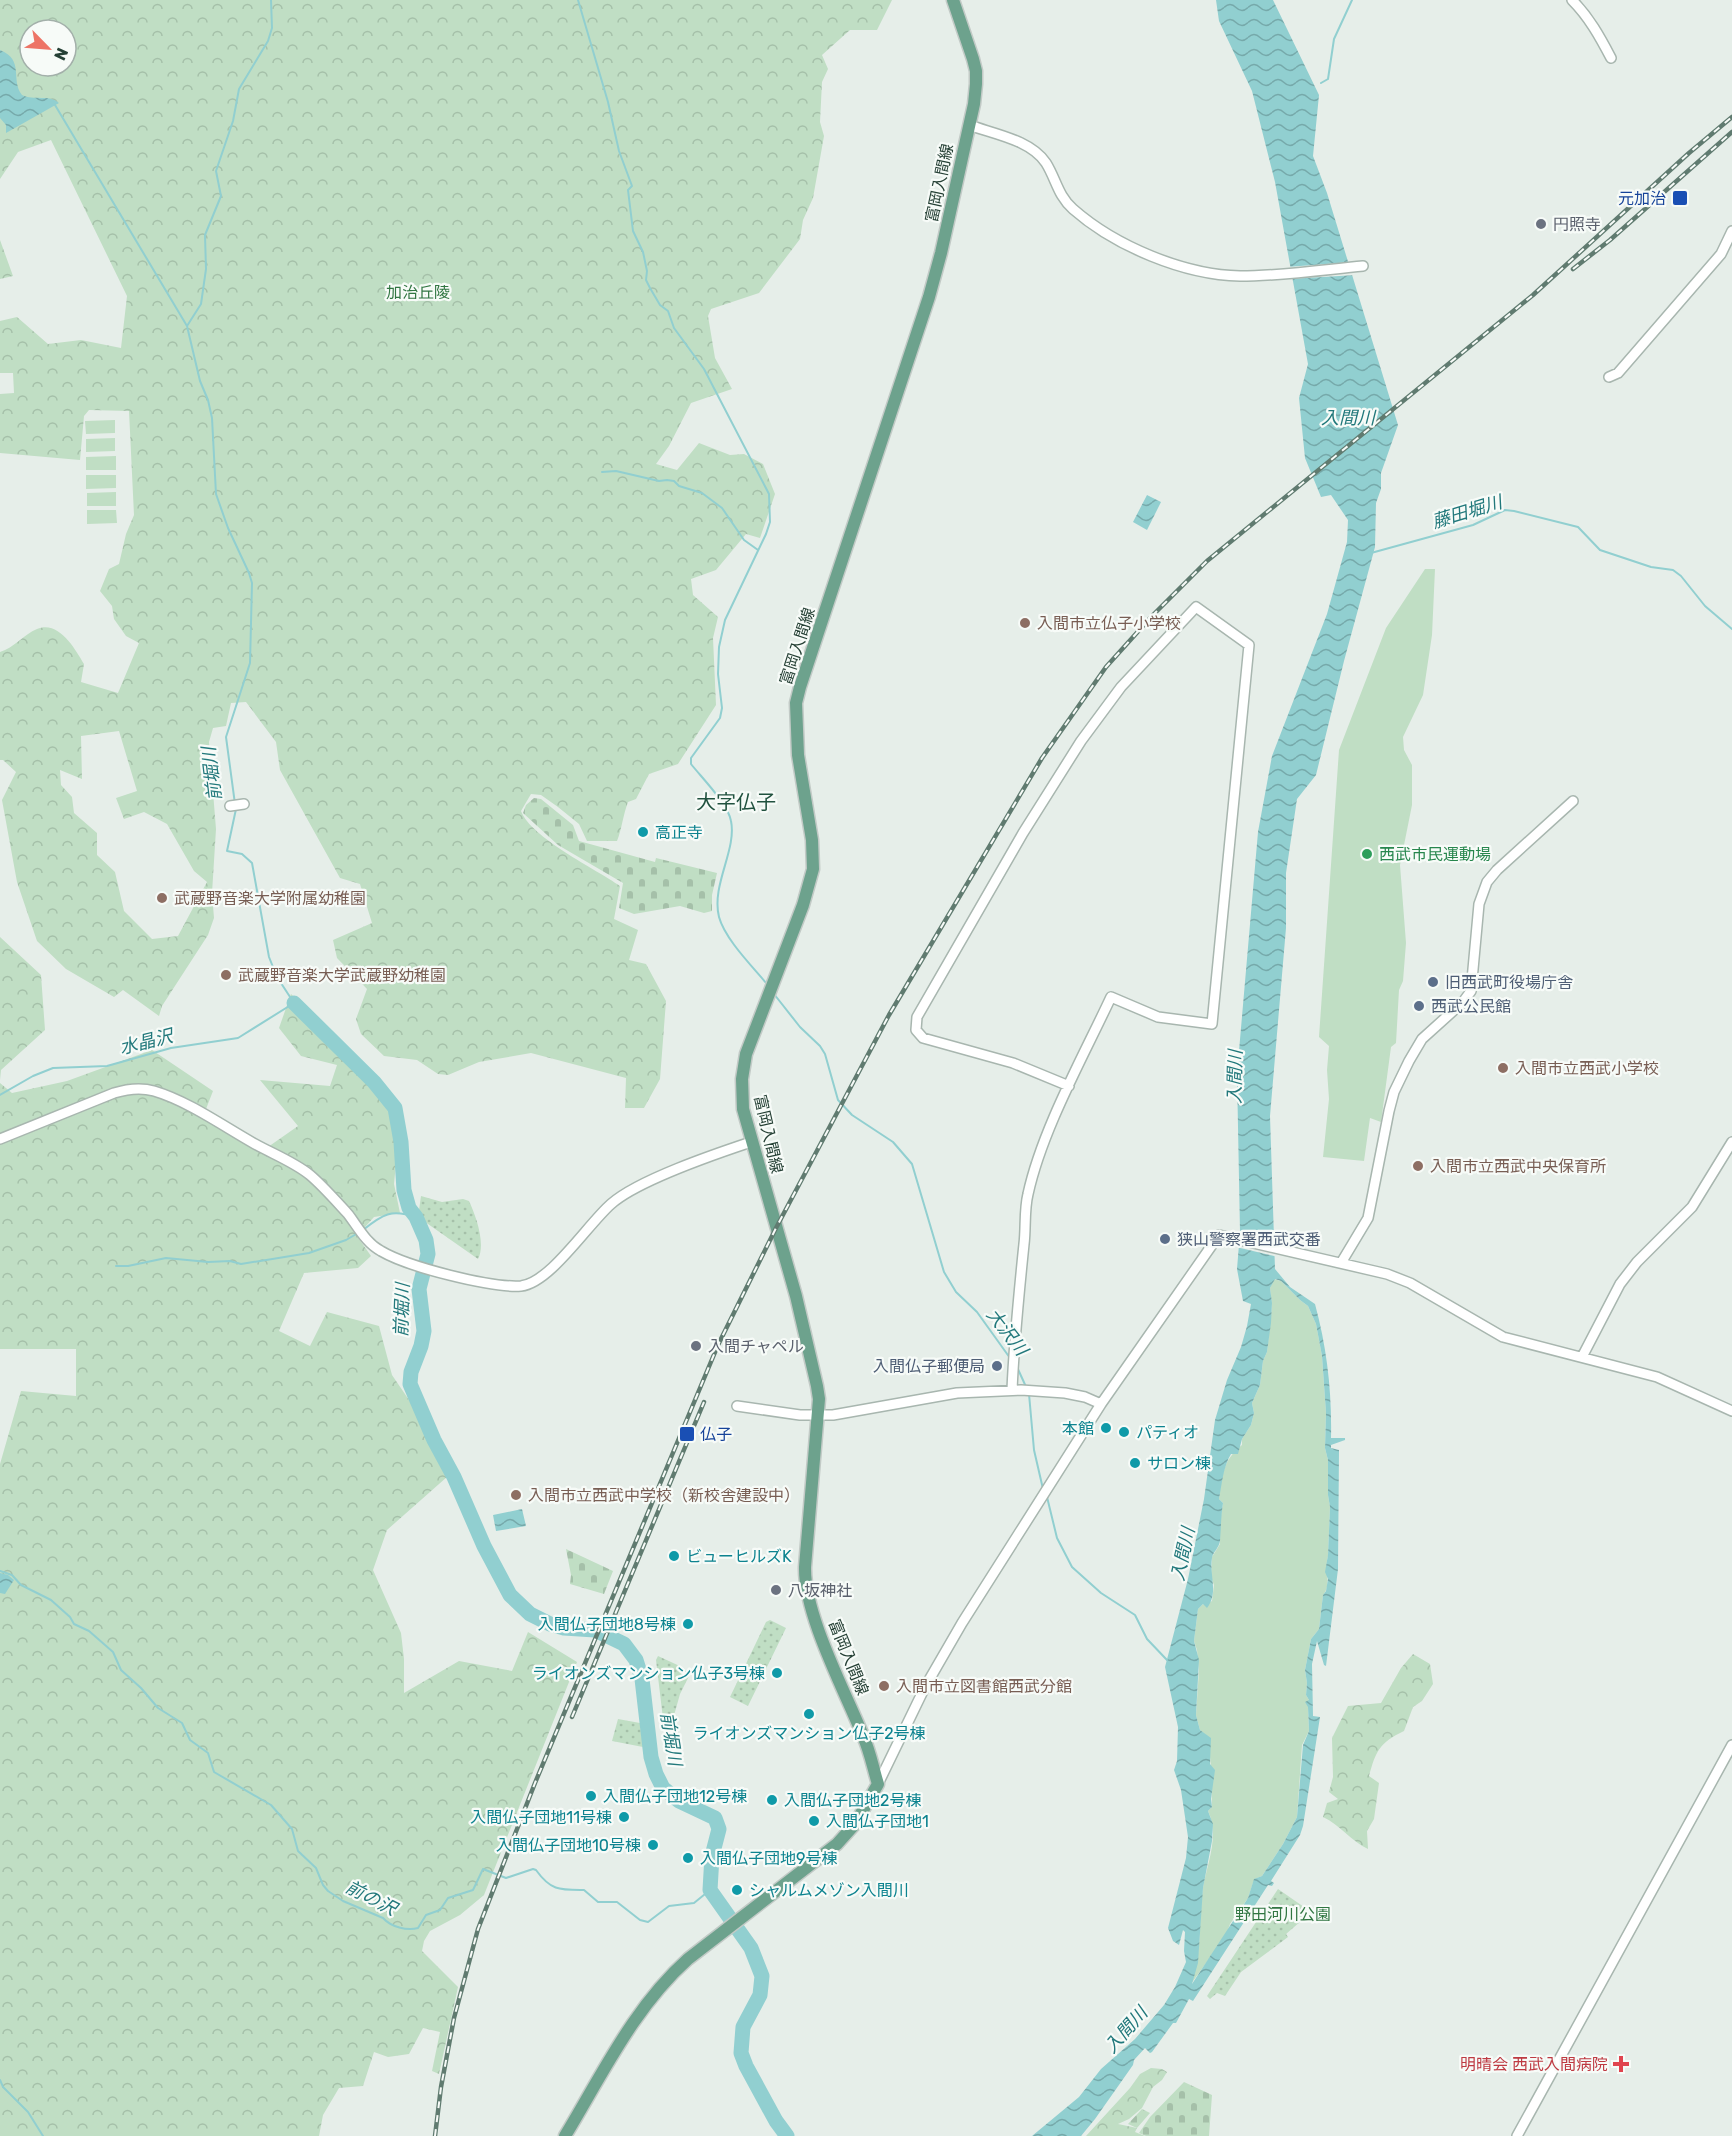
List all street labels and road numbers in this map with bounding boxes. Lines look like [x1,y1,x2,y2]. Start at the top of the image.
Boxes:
street label: 富岡入間線 [922,142,957,224]
street label: 富岡入間線 [776,605,819,687]
street label: 富岡入間線 [750,1093,787,1175]
street label: 富岡入間線 [825,1617,872,1698]

